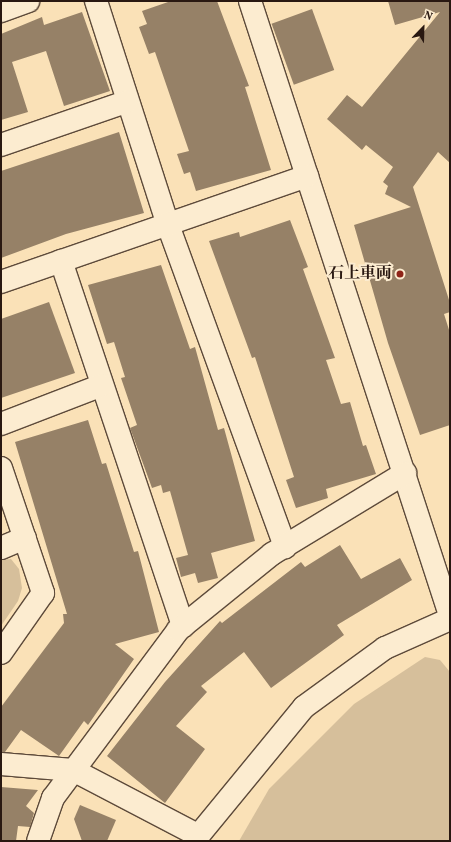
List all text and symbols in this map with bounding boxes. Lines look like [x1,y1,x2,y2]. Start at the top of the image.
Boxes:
north arrow [403,8,443,48]
text: N [421,8,434,25]
place label: 石上車両 [328,264,392,284]
marker: 石上車両 [395,269,405,279]

